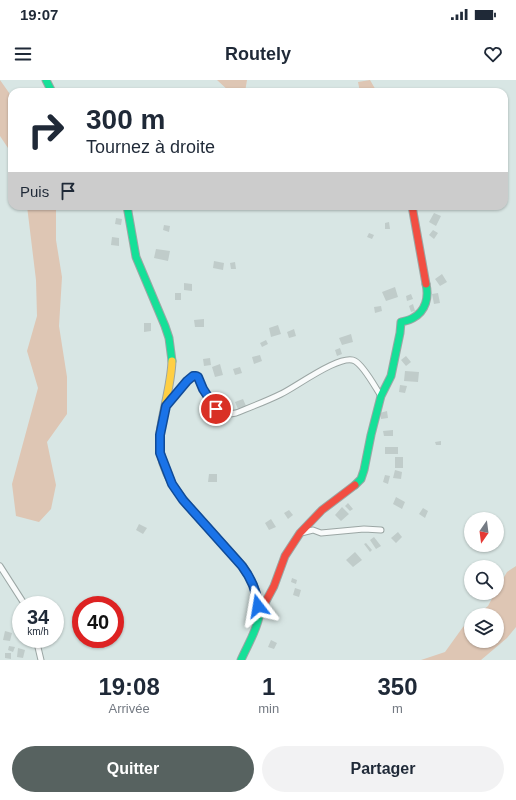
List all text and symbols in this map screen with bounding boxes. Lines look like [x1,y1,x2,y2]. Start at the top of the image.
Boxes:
text: 19:07 [20,6,58,23]
icon: menu [12,43,34,65]
icon: heart [482,43,504,65]
text: Routely [225,44,291,64]
icon: right [20,104,72,156]
text: 300 m [86,104,165,135]
text: Tournez à droite [86,137,215,157]
icon: arrive [57,180,79,202]
text: Puis [20,183,49,200]
pin [199,392,233,426]
icon: arrive [205,398,227,420]
north arrow [464,512,504,552]
map controls [464,512,504,648]
button: search [464,560,504,600]
position arrow [237,585,279,627]
speed limit sign: 40 [72,596,124,648]
text: 34 [27,606,49,628]
button: layers [464,608,504,648]
text: km/h [27,626,49,637]
text: 19:08 [98,673,160,700]
text: 1 [262,673,275,700]
text: 350 [378,673,418,700]
text: Arrivée [108,701,150,716]
text: min [258,701,279,716]
text: m [392,701,403,716]
button: Quitter [12,746,254,792]
button: Partager [262,746,504,792]

